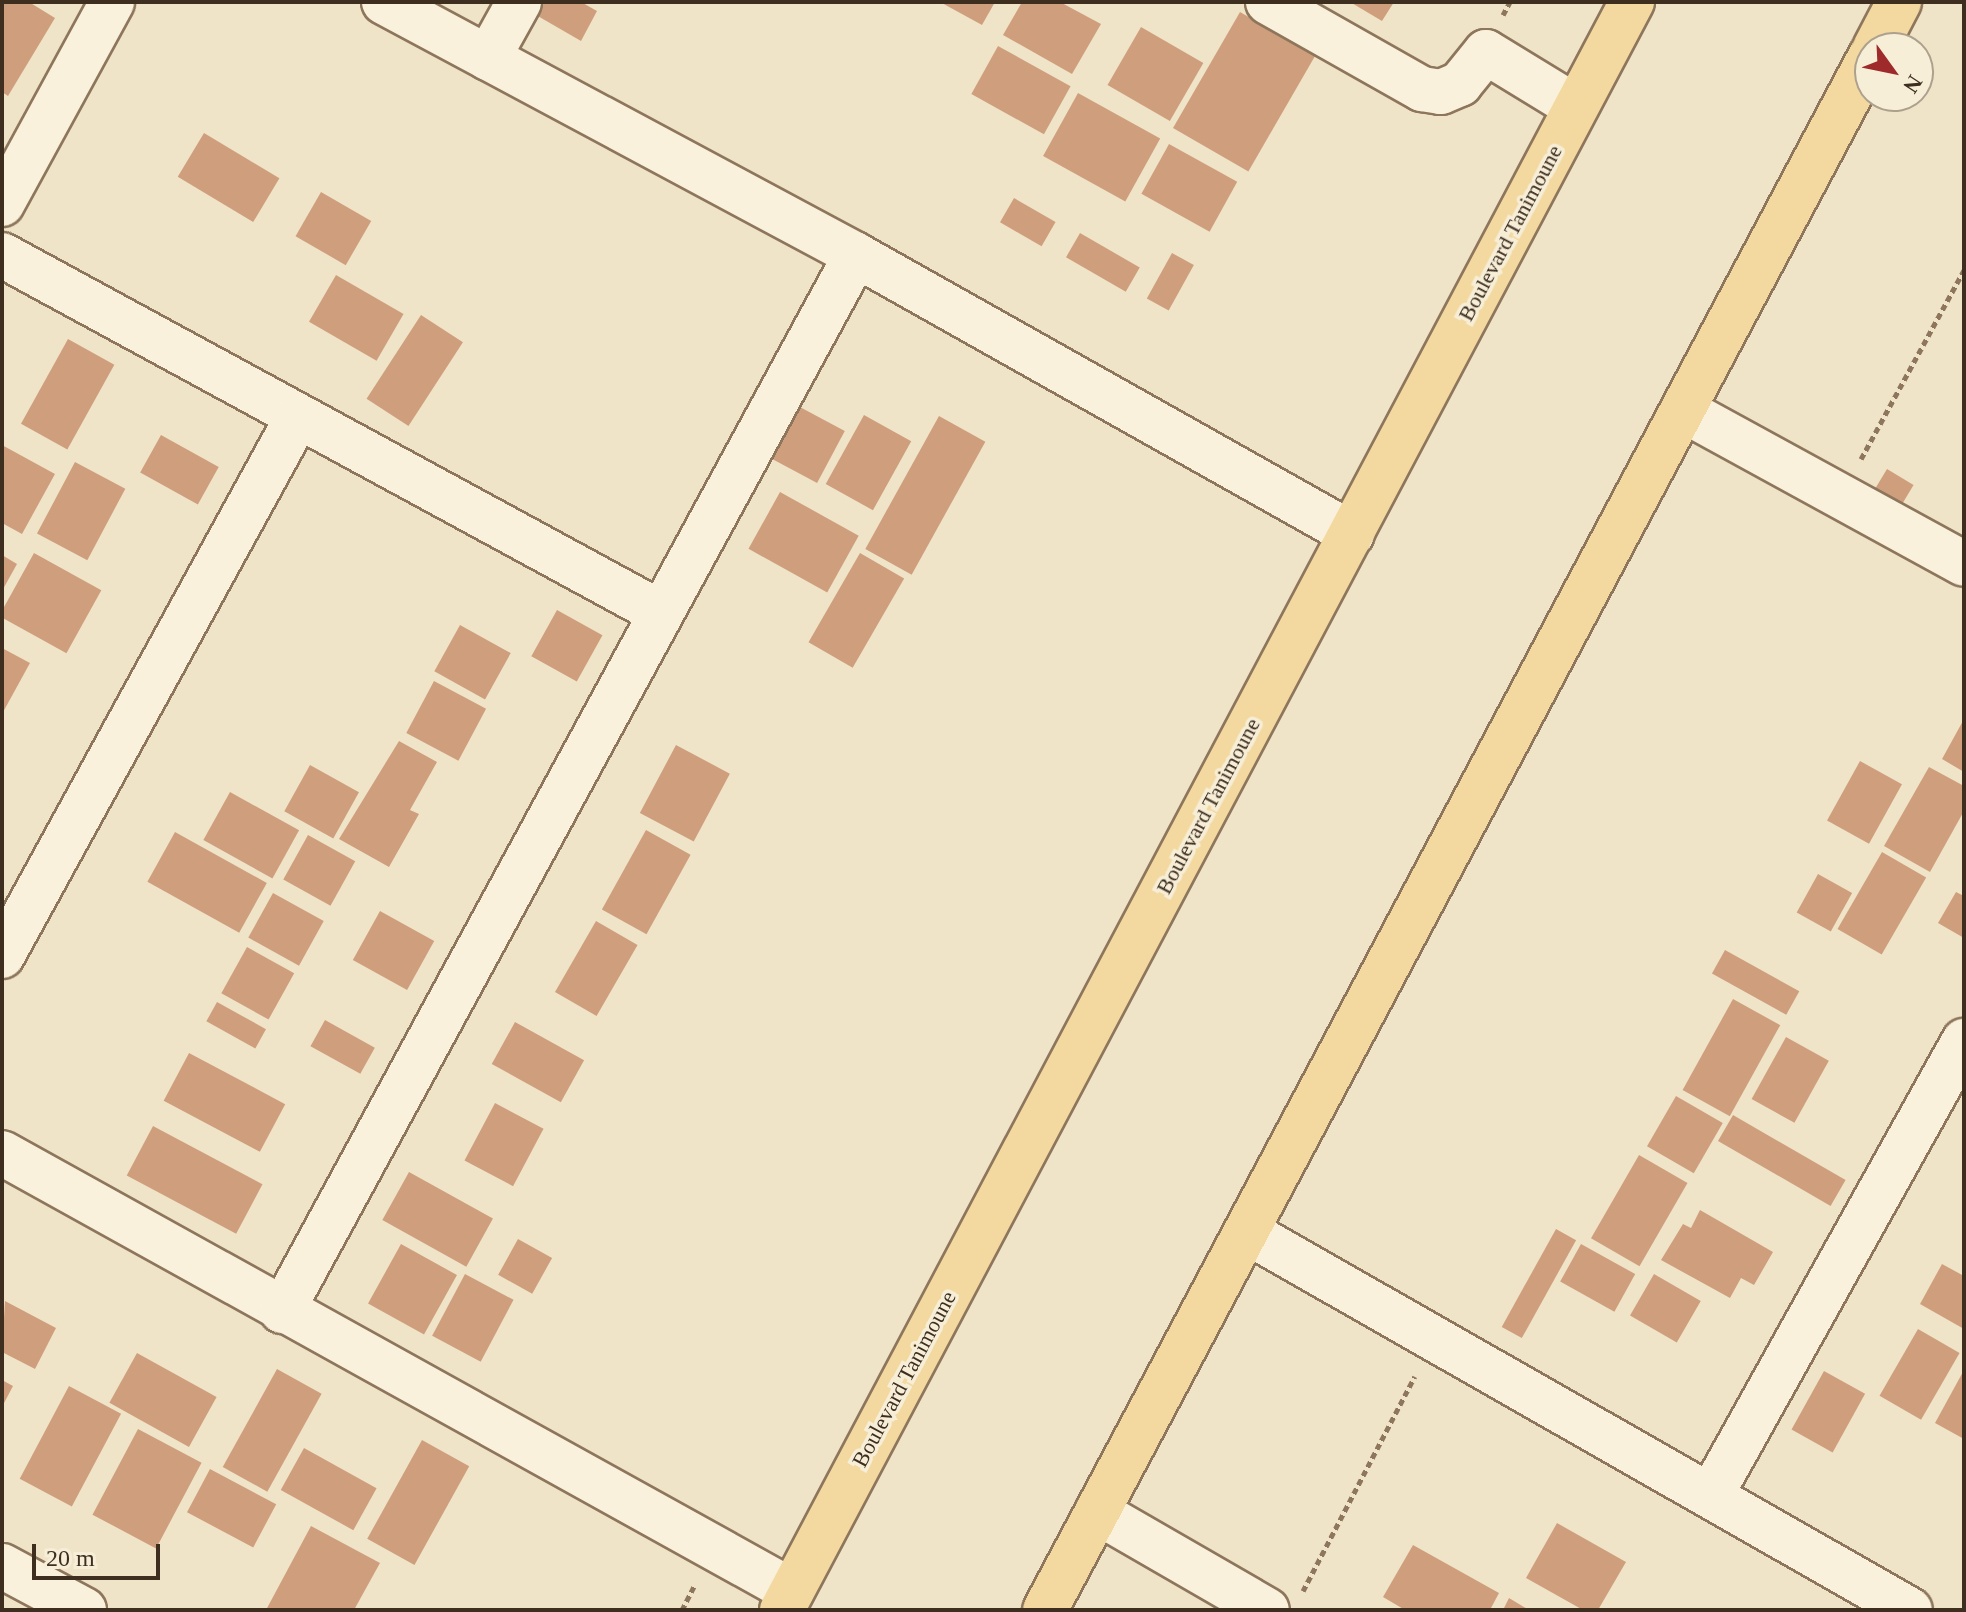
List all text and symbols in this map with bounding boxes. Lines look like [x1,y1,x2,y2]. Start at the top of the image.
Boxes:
north arrow [1854,32,1934,112]
text: N [1898,71,1928,98]
street label: Boulevard Tanimoune [1452,140,1568,326]
street label: Boulevard Tanimoune [1150,713,1266,899]
street label: Boulevard Tanimoune [846,1286,962,1472]
scale bar [36,1528,164,1578]
text: 20 m [46,1545,95,1571]

